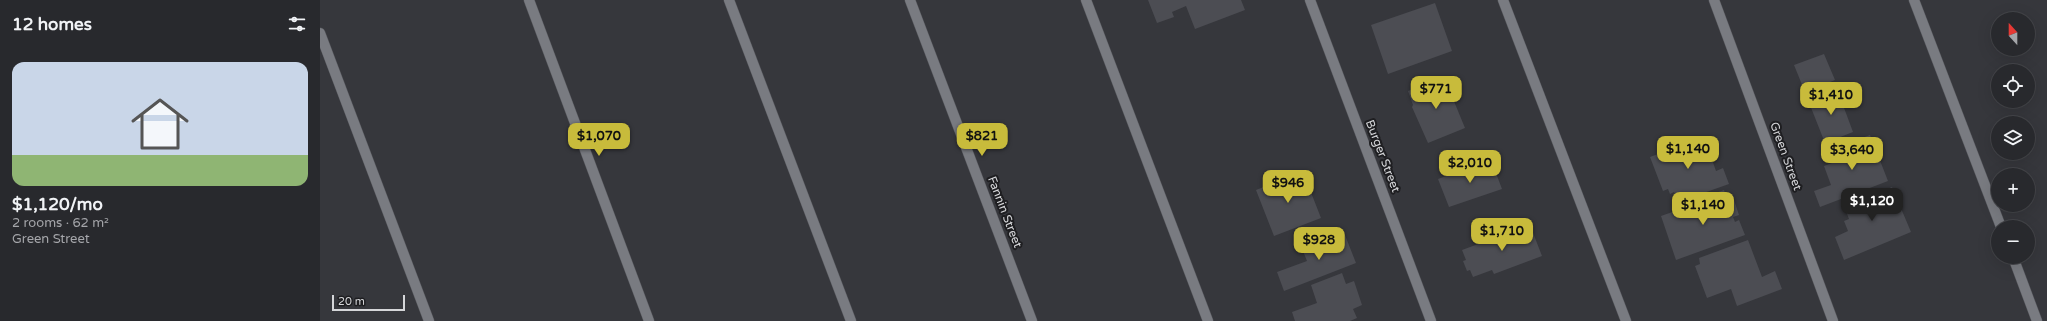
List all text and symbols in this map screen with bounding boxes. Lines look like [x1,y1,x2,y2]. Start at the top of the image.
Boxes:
north arrow [1991,12,2035,56]
map controls [1991,12,2035,264]
icon: filters [286,13,308,35]
text: 12 homes [12,14,92,35]
button: locate [1991,64,2035,108]
pin: $771 [1412,76,1460,110]
text: $771 [1420,81,1452,97]
pin: $1,410 [1798,82,1864,116]
text: $1,410 [1809,87,1853,103]
icon: home [124,88,196,160]
button: layers [1991,116,2035,160]
street label: Burger Street [1363,118,1403,195]
street label: Green Street [1767,120,1805,193]
pin: $1,070 [566,123,632,157]
pin: $821 [958,123,1006,157]
text: $1,070 [577,128,621,144]
text: $821 [966,128,998,144]
pin: $1,140 [1655,136,1721,170]
pin: $3,640 [1819,137,1885,171]
text: $1,140 [1666,141,1710,157]
text: $3,640 [1830,142,1874,158]
pin: $2,010 [1437,150,1503,184]
text: $2,010 [1448,155,1492,171]
button: + [1991,168,2035,212]
pin: $946 [1264,170,1312,204]
street label: Fannin Street [985,174,1025,250]
text: $946 [1272,175,1304,191]
pin: $1,120 [1839,188,1905,222]
pin: $1,140 [1670,192,1736,226]
text: $1,120 [1850,193,1894,209]
text: $1,120/mo [12,194,103,215]
text: $1,140 [1681,197,1725,213]
text: 2 rooms · 62 m² [12,215,109,231]
pin: $1,710 [1469,218,1535,252]
button: − [1991,220,2035,264]
text: $1,710 [1480,223,1524,239]
pin: $928 [1295,227,1343,261]
text: Green Street [12,231,90,247]
text: $928 [1303,232,1335,248]
scale bar [332,293,405,312]
text: 20 m [338,295,365,308]

